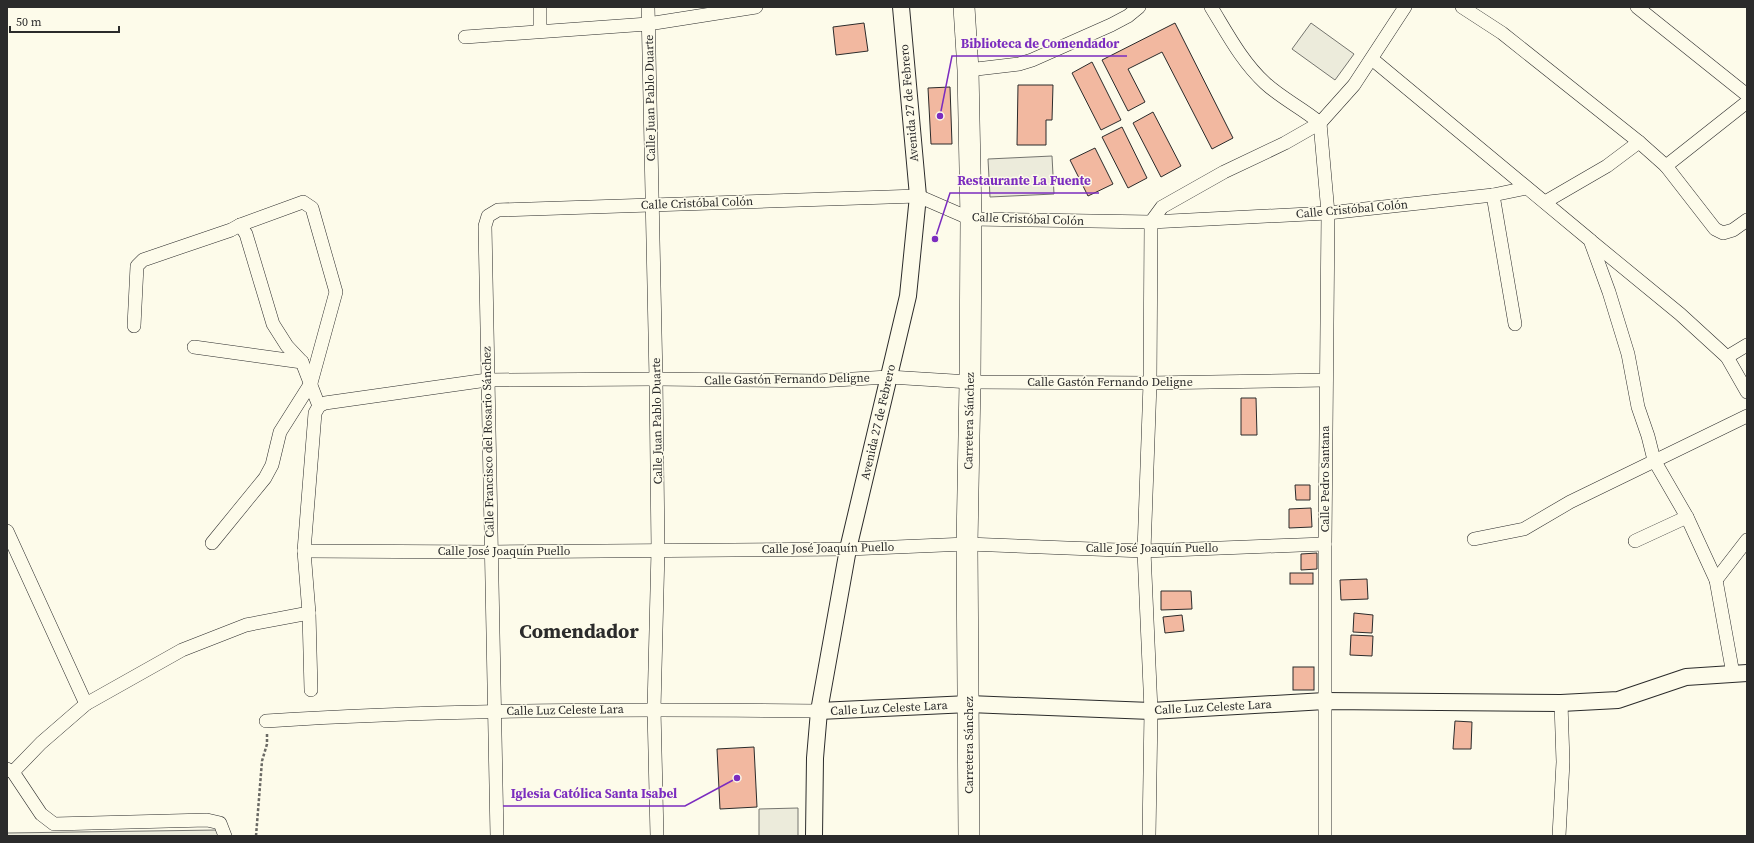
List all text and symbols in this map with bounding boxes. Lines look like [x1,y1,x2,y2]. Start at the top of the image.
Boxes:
scale bar [10,8,119,34]
text: 50 m [16,14,42,30]
callout: Biblioteca de Comendador [952,31,1127,56]
street label: Calle Juan Pablo Duarte [641,34,659,162]
text: Biblioteca de Comendador [961,35,1120,52]
street label: Avenida 27 de Febrero [896,43,922,163]
callout: Restaurante La Fuente [950,168,1099,193]
text: Restaurante La Fuente [957,172,1091,189]
street label: Calle Cristóbal Colón [641,193,753,213]
street label: Calle Cristóbal Colón [1295,196,1409,222]
street label: Calle Cristóbal Colón [972,209,1084,229]
street label: Calle Francisco del Rosario Sánchez [478,346,498,538]
street label: Calle Juan Pablo Duarte [648,357,666,485]
street label: Avenida 27 de Febrero [857,362,899,481]
street label: Calle Gastón Fernando Deligne [704,370,870,388]
street label: Carretera Sánchez [960,372,978,470]
street label: Calle Gastón Fernando Deligne [1027,374,1193,390]
street label: Calle Pedro Santana [1317,425,1333,532]
street label: Calle José Joaquín Puello [762,539,895,557]
street label: Calle José Joaquín Puello [1086,540,1219,556]
street label: Calle José Joaquín Puello [438,543,571,559]
district label: Comendador [519,617,639,645]
street label: Carretera Sánchez [961,696,977,794]
street label: Calle Luz Celeste Lara [1154,696,1273,718]
street label: Calle Luz Celeste Lara [830,697,949,719]
street label: Calle Luz Celeste Lara [506,701,625,719]
callout: Iglesia Católica Santa Isabel [503,781,685,806]
text: Iglesia Católica Santa Isabel [511,785,677,802]

